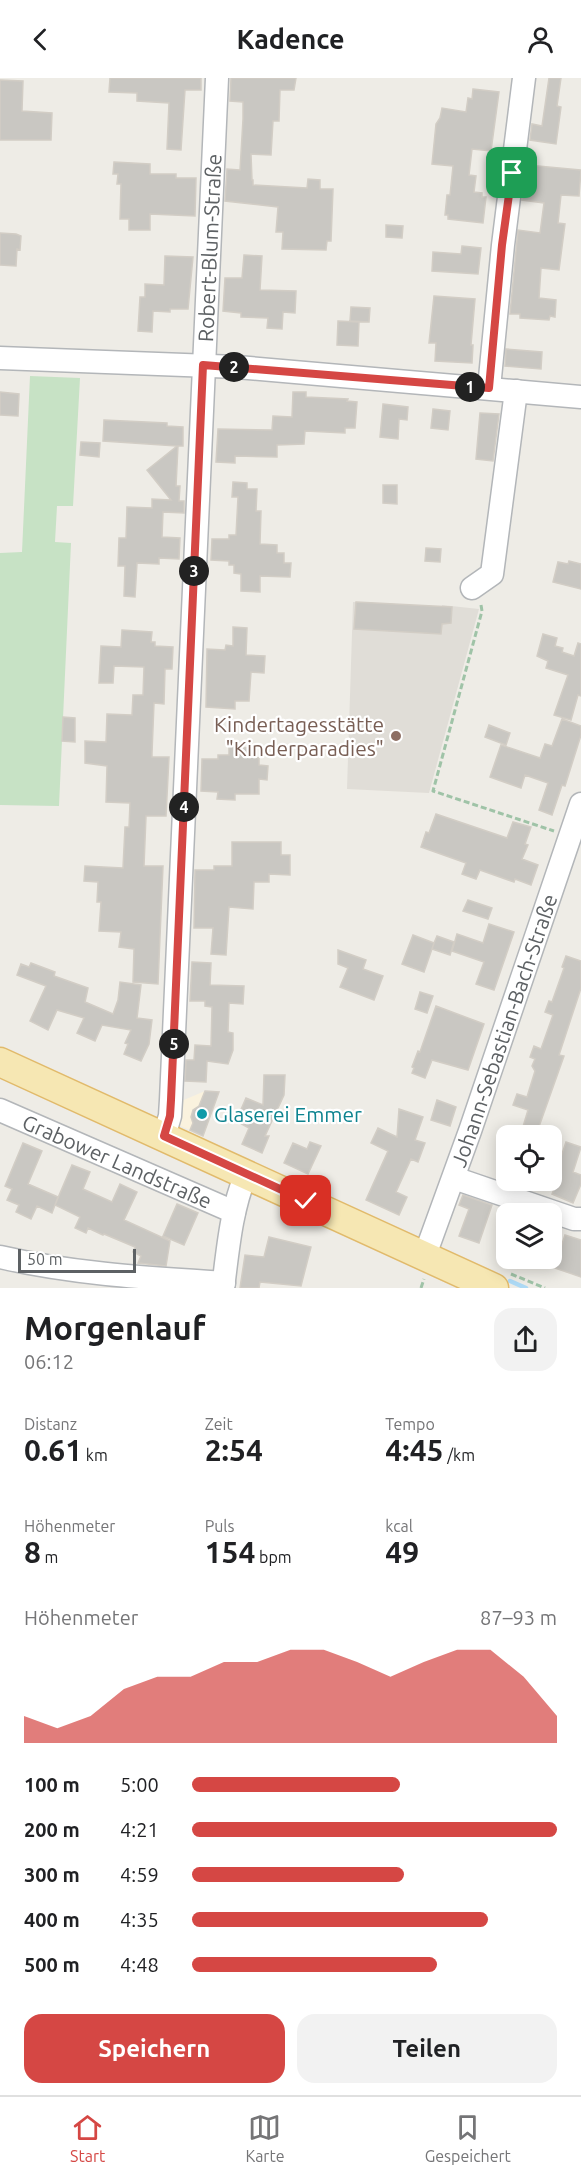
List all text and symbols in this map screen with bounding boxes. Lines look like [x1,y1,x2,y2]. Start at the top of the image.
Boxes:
icon: back [24,23,57,56]
icon: person [524,23,557,56]
text: Kadence [236,24,345,54]
pin [486,147,537,198]
street label: Robert-Blum-Straße [193,153,226,342]
icon: arrive [495,156,528,189]
pin: 2 [219,352,249,382]
text: 2 [229,358,239,376]
pin: 1 [455,372,485,402]
text: 1 [465,378,475,396]
pin: 3 [179,556,209,586]
text: 3 [189,562,199,580]
place label: Kindertagesstätte "Kinderparadies" [214,712,384,760]
marker: Kindertagesstätte "Kinderparadies" [389,729,403,743]
pin: 4 [169,792,199,822]
text: 4 [179,798,189,816]
street label: Johann-Sebastian-Bach-Straße [446,891,562,1170]
pin: 5 [159,1029,189,1059]
text: 5 [169,1035,179,1053]
place label: Glaserei Emmer [214,1102,362,1126]
marker: Glaserei Emmer [195,1107,209,1121]
street label: Grabower Landstraße [19,1109,216,1213]
map controls [496,1125,562,1269]
button: locate [496,1125,562,1191]
pin [280,1175,331,1226]
icon: check [289,1184,322,1217]
button: layers [496,1203,562,1269]
scale bar [18,1246,136,1274]
text: 50 m [27,1250,63,1268]
button: share [494,1308,557,1371]
text: Morgenlauf [24,1309,206,1346]
text: 06:12 [24,1350,74,1373]
text: Distanz [24,1415,77,1433]
text: Zeit [205,1415,233,1433]
text: Tempo [385,1415,435,1433]
text: 0.61 [24,1433,82,1467]
text: 2:54 [205,1433,263,1467]
text: 4:45 [385,1433,443,1467]
text: km [82,1446,108,1464]
text: /km [443,1446,475,1464]
text: Höhenmeter [24,1517,115,1535]
text: Puls [205,1517,235,1535]
text: kcal [385,1517,413,1535]
text: 8 [24,1535,41,1569]
text: 154 [205,1535,255,1569]
text: 49 [385,1535,419,1569]
text: m [41,1548,58,1566]
text: bpm [255,1548,292,1566]
text: Höhenmeter [24,1606,138,1629]
text: 87–93 m [480,1606,557,1629]
text: 100 m [24,1773,80,1796]
text: 5:00 [120,1773,159,1796]
text: 200 m [24,1818,80,1841]
text: 4:21 [120,1818,159,1841]
text: 300 m [24,1863,80,1886]
text: 4:59 [120,1863,159,1886]
text: 400 m [24,1908,80,1931]
text: 4:35 [120,1908,159,1931]
text: 500 m [24,1953,80,1976]
text: 4:48 [120,1953,159,1976]
button: Speichern [24,2014,285,2083]
button: Teilen [297,2014,557,2083]
tab: Start [70,2111,105,2165]
tab: Karte [245,2111,285,2165]
tab: Gespeichert [425,2111,511,2165]

